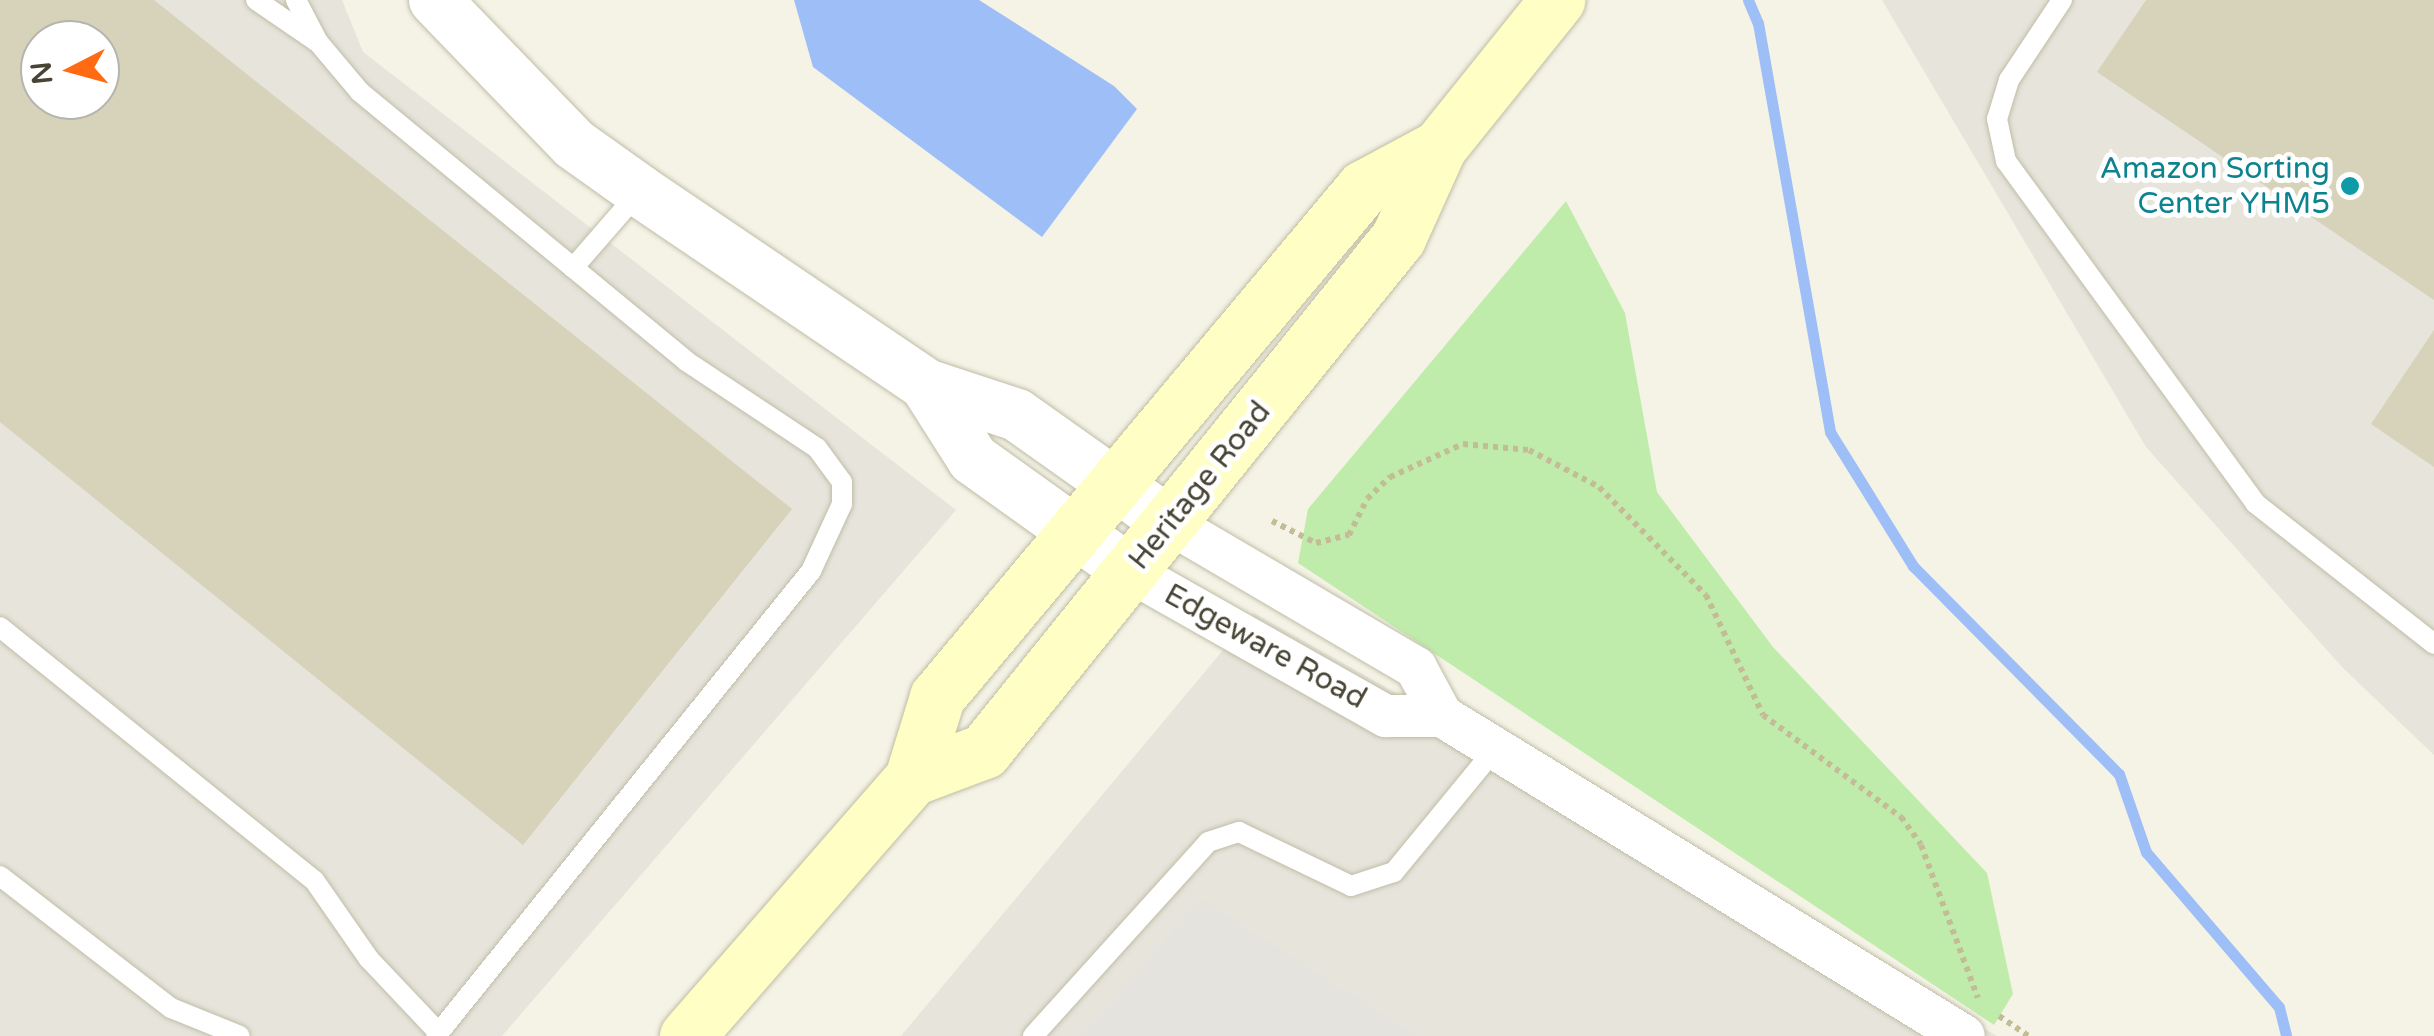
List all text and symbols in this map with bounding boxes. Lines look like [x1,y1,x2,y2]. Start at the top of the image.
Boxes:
north arrow [20,20,120,120]
text: N [24,60,60,86]
place label: Amazon Sorting Center YHM5 [2100,151,2330,222]
marker: Amazon Sorting Center YHM5 [2339,175,2361,197]
street label: Heritage Road [1121,395,1279,577]
street label: Edgeware Road [1158,577,1372,717]

